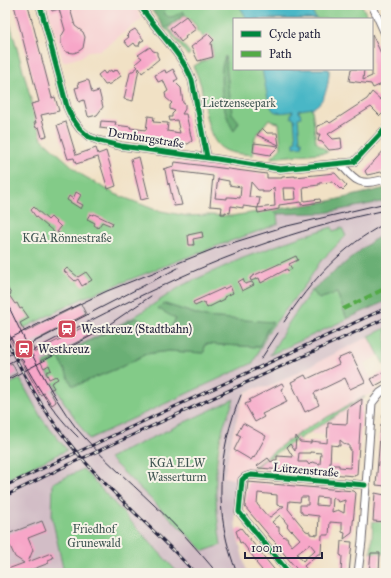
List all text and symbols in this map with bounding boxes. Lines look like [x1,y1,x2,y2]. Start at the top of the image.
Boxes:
legend [233,18,373,70]
text: Cycle path [269,27,321,41]
text: Path [269,47,292,61]
park label: Lietzenseepark [202,96,276,110]
street label: Dernburgstraße [107,125,185,152]
park label: KGA Rönnestraße [22,231,112,245]
station icon: Westkreuz (Stadtbahn) [56,318,78,340]
place label: Westkreuz (Stadtbahn) [81,322,192,336]
station icon: Westkreuz [13,338,35,360]
place label: Westkreuz [38,342,90,356]
park label: KGA ELW Wasserturm [147,456,207,484]
street label: Lützenstraße [273,460,339,480]
park label: Friedhof Grunewald [67,522,121,550]
scale bar [245,534,322,560]
text: 100 m [251,541,282,555]

